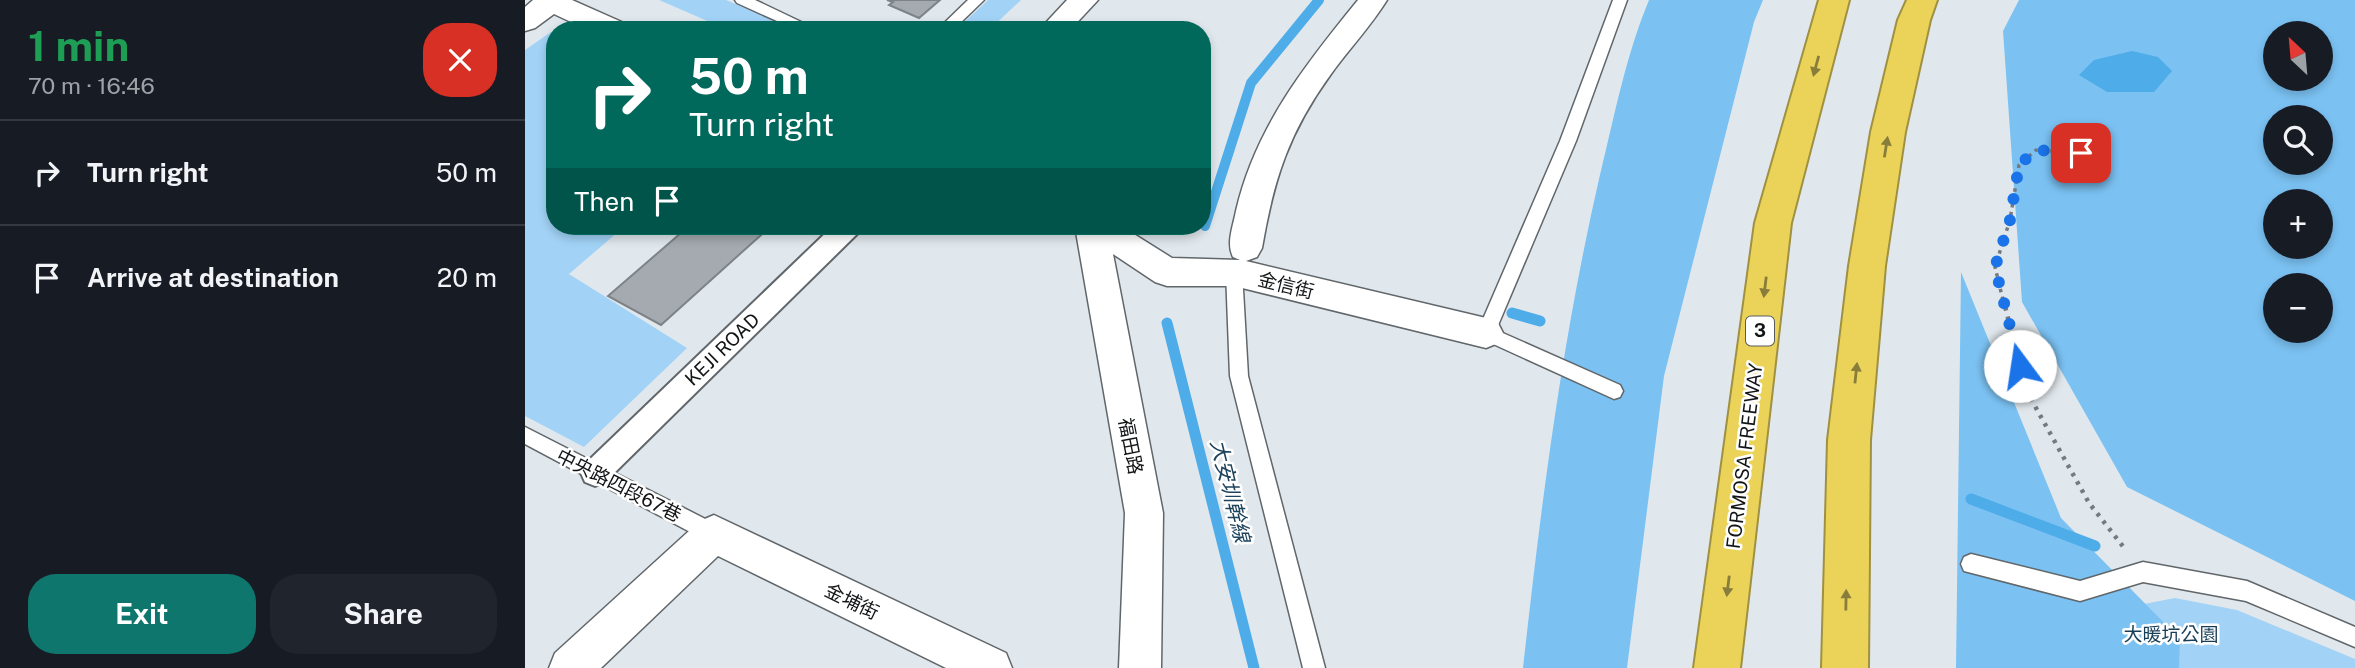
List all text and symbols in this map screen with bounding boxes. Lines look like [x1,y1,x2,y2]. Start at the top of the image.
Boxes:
text: 1 min [28,21,129,70]
north arrow [2263,21,2333,91]
map controls [2263,21,2333,343]
button: close [423,23,497,97]
text: 50 m [689,47,809,105]
icon: right [574,49,665,140]
one-way arrow [1810,55,1821,77]
text: 70 m · 16:46 [28,72,155,99]
button: search [2263,105,2333,175]
text: Turn right [689,106,834,143]
pin [2051,123,2111,183]
icon: arrive [2062,134,2100,172]
one-way arrow [1880,136,1891,158]
icon: right [28,154,66,192]
text: Turn right [87,157,209,188]
text: 50 m [436,157,497,188]
icon: arrive [648,182,686,220]
text: Then [574,186,634,217]
button: + [2263,189,2333,259]
icon: arrive [28,259,66,297]
text: Arrive at destination [87,262,339,293]
text: 20 m [437,262,497,293]
street label: 金信街 [1256,267,1316,303]
button: − [2263,273,2333,343]
one-way arrow [1760,276,1771,298]
street label: KEJI ROAD [680,308,764,390]
road number: 3 [1746,316,1774,346]
position arrow [1983,329,2057,403]
one-way arrow [1851,361,1862,383]
street label: FORMOSA FREEWAY [1722,362,1766,550]
street label: 福田路 [1115,416,1147,476]
water label: 大安圳幹線 [1206,437,1256,547]
street label: 中央路四段67巷 [553,444,685,526]
button: Exit [28,574,256,654]
button: Share [270,574,497,654]
one-way arrow [1722,575,1733,597]
street label: 金埔街 [822,579,882,623]
one-way arrow [1841,589,1852,611]
park label: 大暖坑公園 [2123,623,2219,645]

